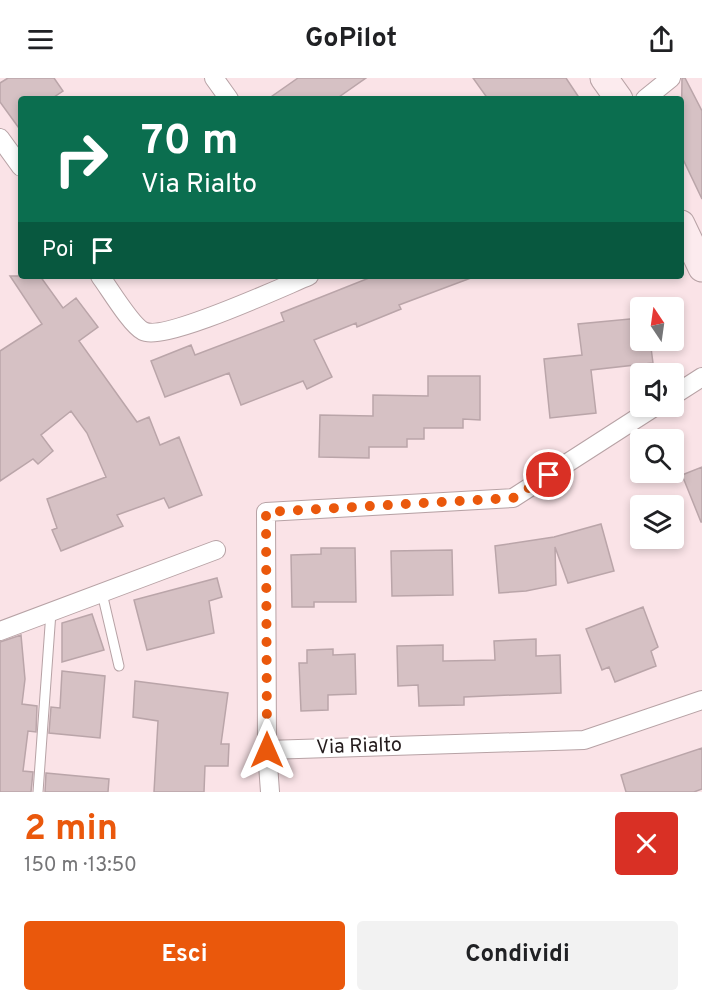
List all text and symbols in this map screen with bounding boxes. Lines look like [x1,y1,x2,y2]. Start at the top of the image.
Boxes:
text: GoPilot [305,22,397,56]
icon: menu [24,23,57,56]
icon: share [645,23,678,56]
text: 70 m [141,116,239,169]
icon: right [42,120,120,198]
text: Via Rialto [141,168,257,202]
icon: arrive [86,234,119,267]
text: Poi [42,237,74,264]
north arrow [630,297,684,351]
map controls [630,297,684,549]
button: sound [630,363,684,417]
button: search [630,429,684,483]
pin [523,449,574,500]
icon: arrive [532,458,565,491]
button: layers [630,495,684,549]
position arrow [235,718,299,782]
street label: Via Rialto [316,733,402,761]
text: 2 min [24,807,118,853]
button: close [615,812,678,875]
text: 150 m · 13:50 [24,853,137,879]
button: Esci [24,921,345,990]
button: Condividi [357,921,678,990]

